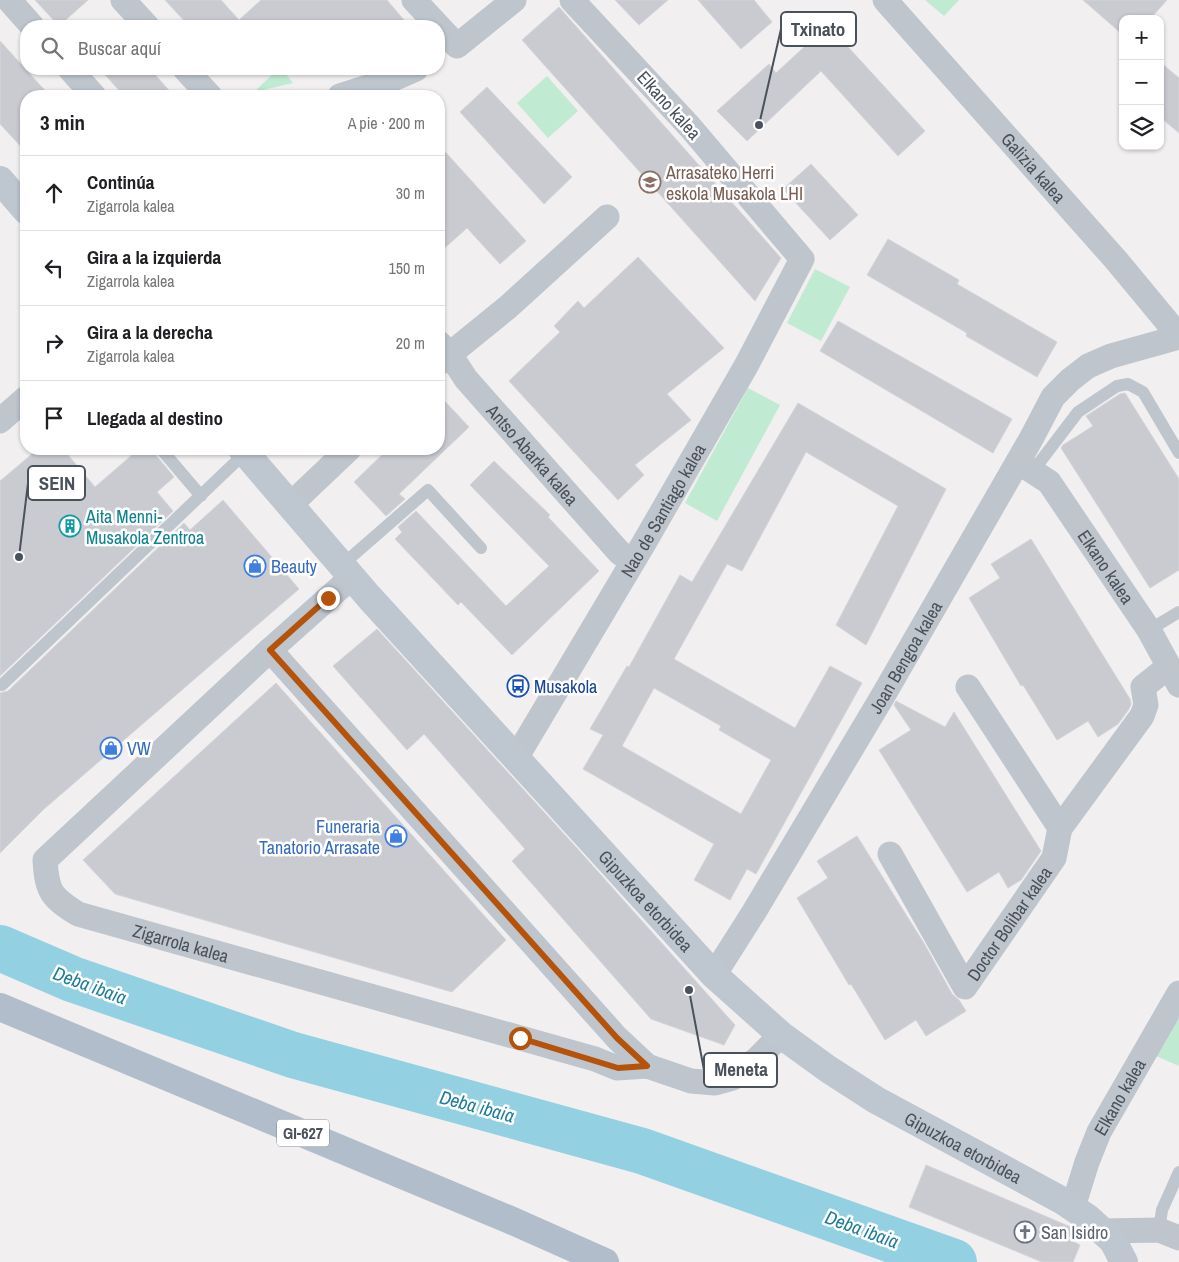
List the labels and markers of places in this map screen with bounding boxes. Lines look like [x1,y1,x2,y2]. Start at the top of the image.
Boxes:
callout: Txinato [781,12,856,46]
place label: Arrasateko Herri eskola Musakola LHI [665,160,803,206]
school or university icon: Arrasateko Herri eskola Musakola LHI [638,170,662,194]
callout: SEIN [28,466,85,500]
place label: Aita Menni- Musakola Zentroa [85,504,204,550]
building icon: Aita Menni- Musakola Zentroa [58,514,82,538]
shop icon: Beauty [243,554,267,578]
place label: Beauty [271,554,318,579]
bus stop icon: Musakola [506,674,530,698]
place label: Musakola [534,674,597,699]
shop icon: VW [99,736,123,760]
place label: VW [127,736,151,761]
place label: Funeraria Tanatorio Arrasate [259,814,380,860]
shop icon: Funeraria Tanatorio Arrasate [384,824,408,848]
callout: Meneta [704,1053,777,1087]
church icon: San Isidro [1013,1220,1037,1244]
place label: San Isidro [1041,1220,1108,1245]

